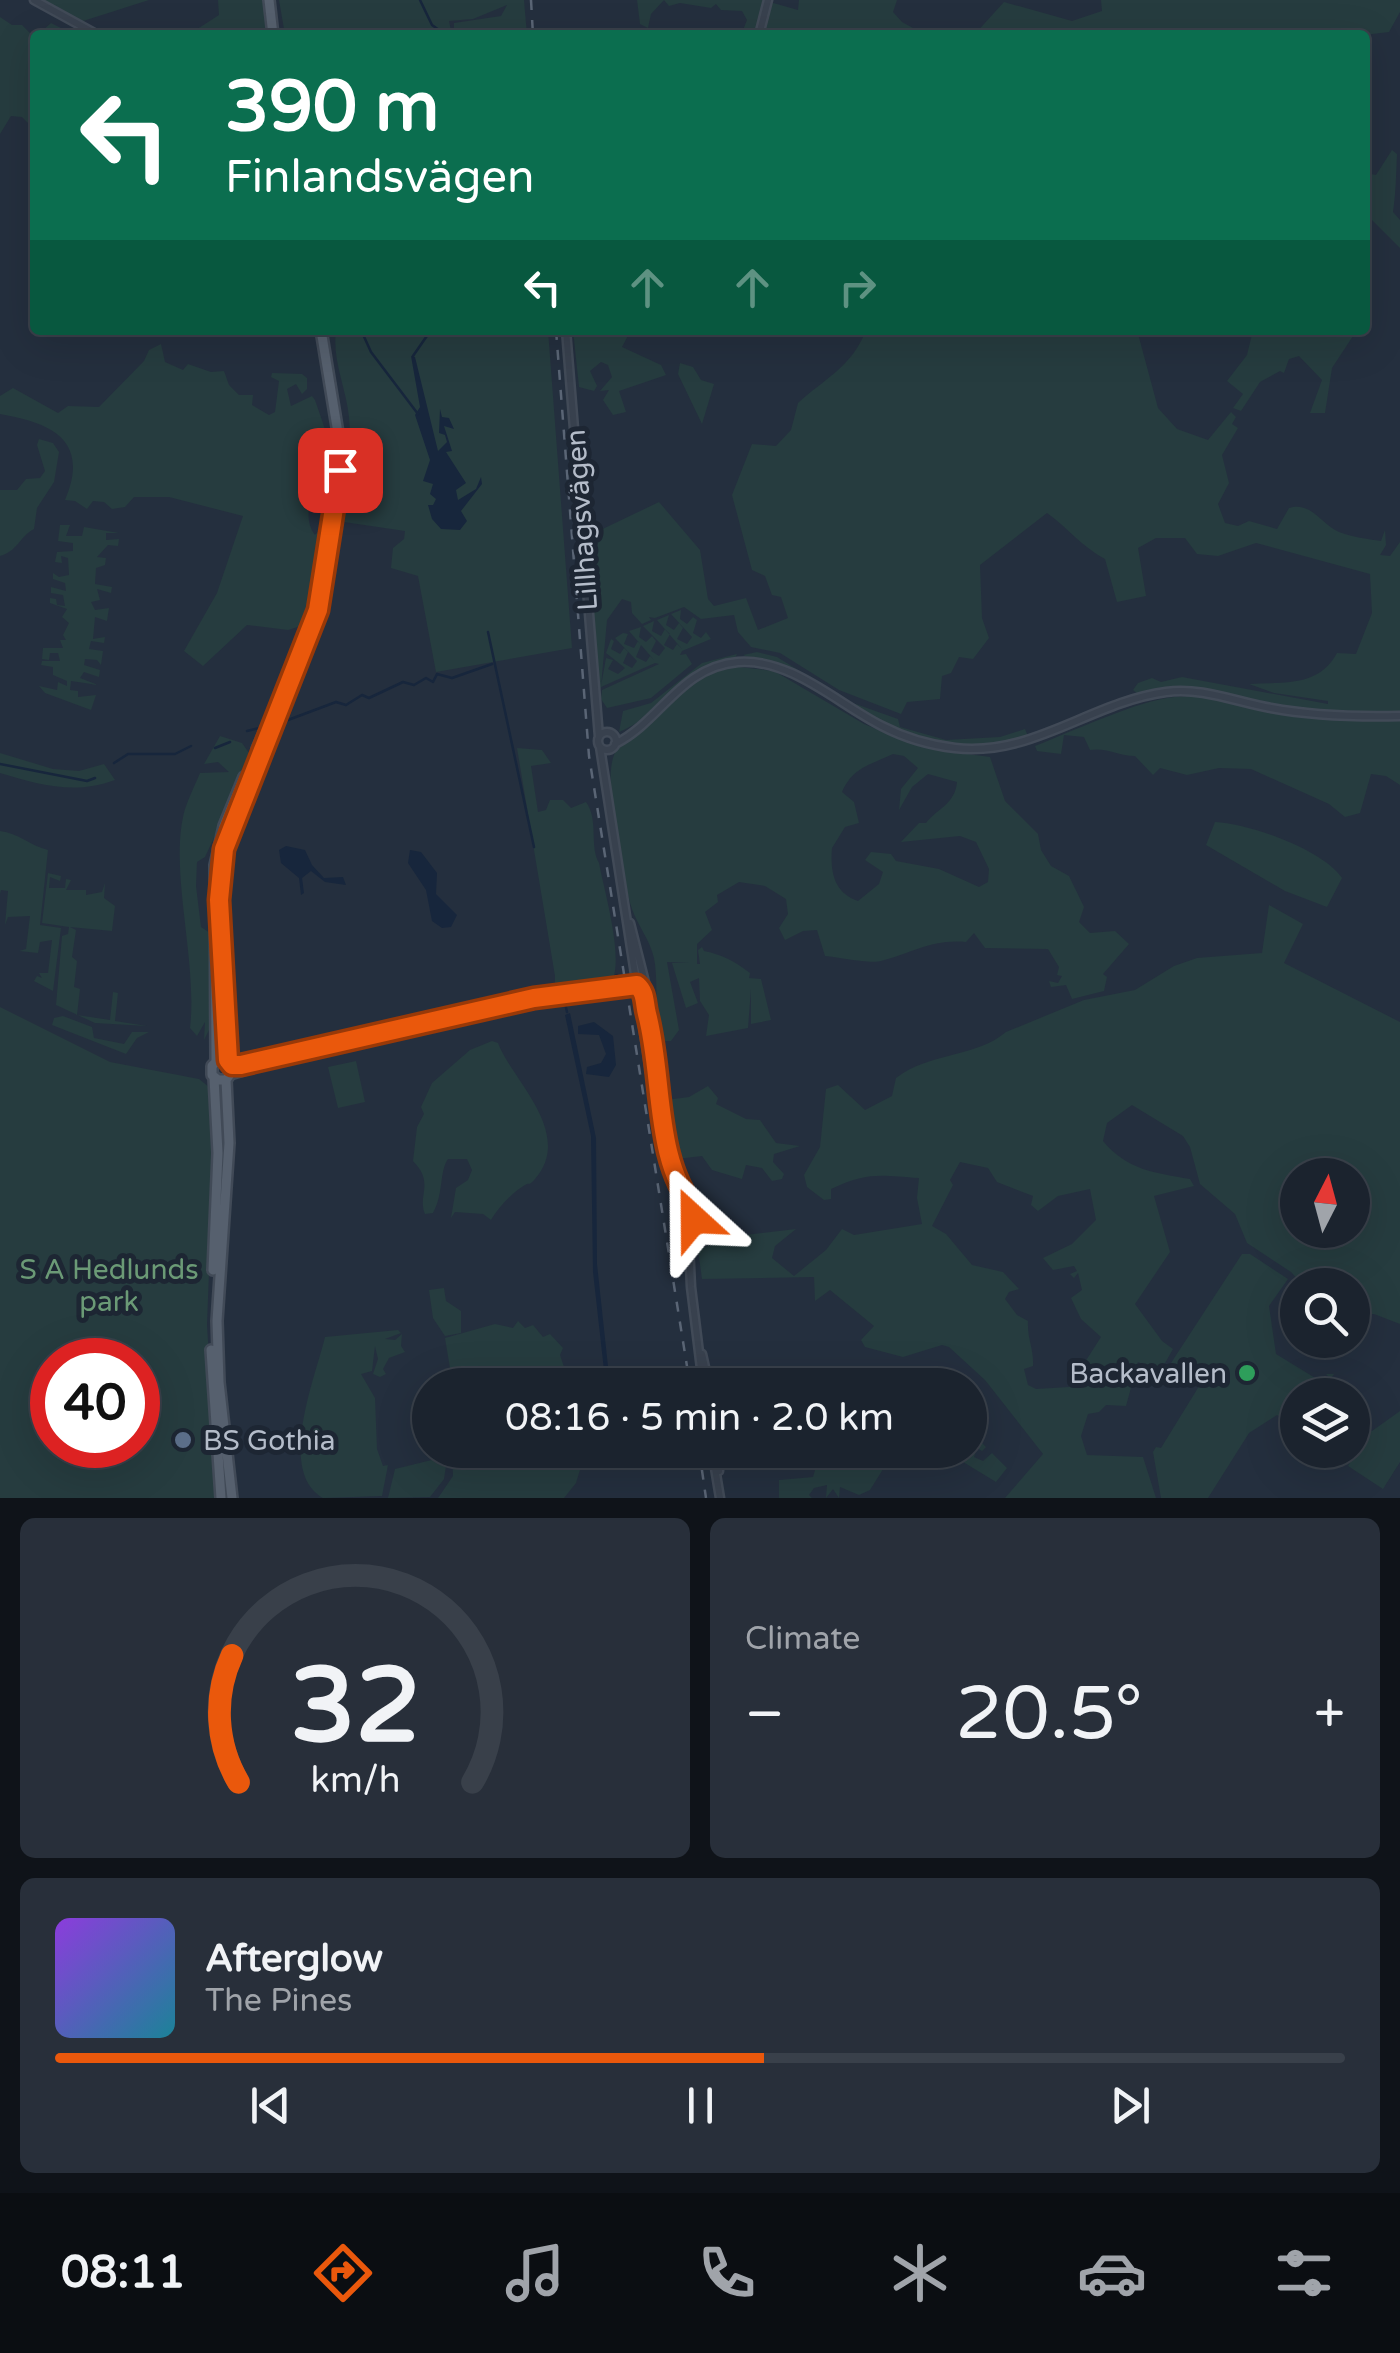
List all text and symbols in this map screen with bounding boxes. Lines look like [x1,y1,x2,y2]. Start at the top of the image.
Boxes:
text: 390 m [225,66,439,150]
icon: left [60,70,190,200]
text: Finlandsvägen [225,151,534,205]
icon: left [515,260,570,315]
icon: ahead [620,260,675,315]
icon: ahead [725,260,780,315]
icon: right [830,260,885,315]
pin [298,428,383,513]
street label: Lillhagsvägen [559,428,605,612]
icon: arrive [313,443,368,498]
north arrow [1280,1158,1370,1248]
map controls [1280,1158,1370,1468]
position arrow [642,1167,746,1271]
park label: S A Hedlunds park [19,1253,199,1319]
button: search [1280,1268,1370,1358]
speed limit sign: 40 [30,1338,160,1468]
place label: Backavallen [1069,1357,1227,1391]
marker: Backavallen [1236,1362,1258,1384]
button: layers [1280,1378,1370,1468]
text: 08:16 · 5 min · 2.0 km [505,1395,894,1441]
place label: BS Gothia [203,1424,336,1458]
marker: BS Gothia [172,1429,194,1451]
text: Climate [745,1620,860,1658]
text: 32 [290,1645,420,1770]
text: 20.5° [955,1669,1143,1759]
text: − [745,1682,784,1748]
text: + [1314,1682,1345,1748]
text: km/h [310,1759,400,1802]
text: Afterglow [205,1936,383,1982]
text: The Pines [205,1982,352,2020]
icon: previous [243,2078,298,2133]
icon: pause [673,2078,728,2133]
icon: next [1103,2078,1158,2133]
icon: directions [308,2238,378,2308]
icon: music [500,2238,570,2308]
icon: phone [692,2238,762,2308]
icon: climate [885,2238,955,2308]
icon: car [1077,2238,1147,2308]
icon: filters [1269,2238,1339,2308]
text: 08:11 [61,2246,186,2300]

